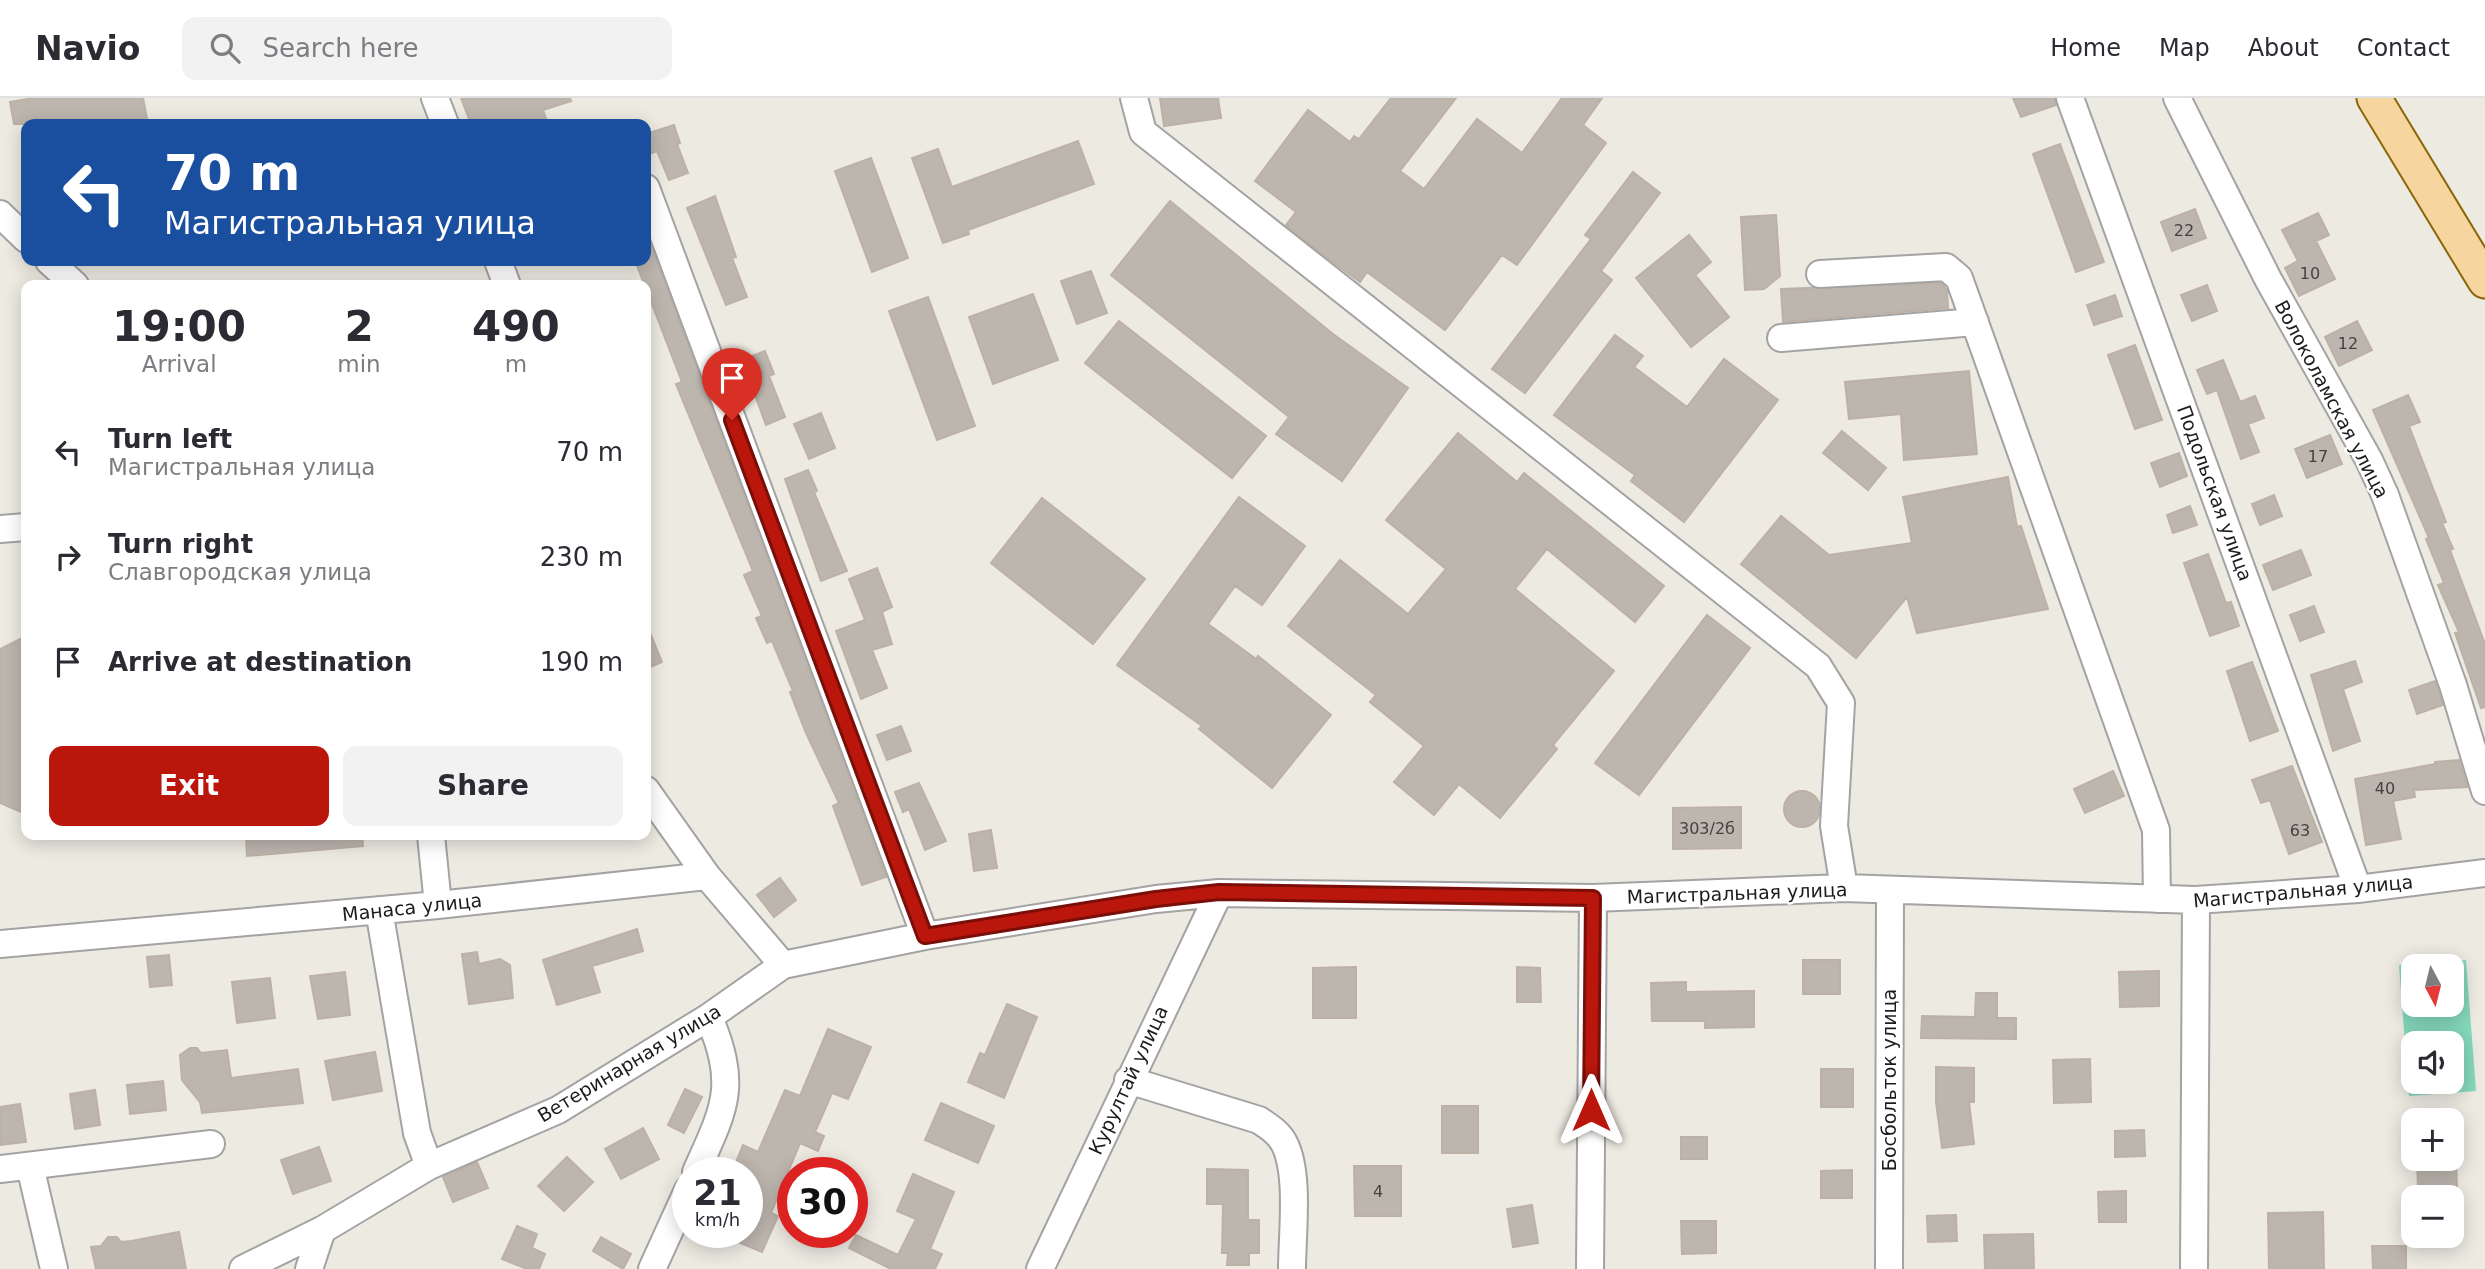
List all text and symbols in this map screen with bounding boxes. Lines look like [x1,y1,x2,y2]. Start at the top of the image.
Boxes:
search box [182,17,672,80]
text: Navio [35,29,140,68]
icon: search [206,29,244,67]
text: Search here [262,33,419,63]
text: Home [2050,34,2121,62]
text: Map [2159,34,2210,62]
text: About [2248,34,2319,62]
text: Contact [2357,34,2450,62]
text: 70 m [164,145,300,202]
icon: left [49,147,140,238]
text: Магистральная улица [164,204,536,242]
house number: 22 [2174,221,2194,240]
house number: 10 [2300,264,2320,283]
street label: Волоколамская улица [2270,296,2394,502]
text: 19:00 [112,302,246,351]
text: 2 [344,302,374,351]
text: 490 [472,302,560,351]
house number: 12 [2338,334,2358,353]
pin [702,348,762,420]
text: Arrival [142,351,217,377]
text: min [337,351,381,377]
text: m [505,351,527,377]
icon: arrive [713,359,751,397]
street label: Подольская улица [2173,402,2257,584]
text: Turn left [108,424,232,454]
icon: left [49,433,87,471]
text: 70 m [556,437,623,467]
house number: 17 [2308,447,2328,466]
text: Магистральная улица [108,454,375,480]
text: Turn right [108,529,253,559]
icon: right [49,538,87,576]
text: 230 m [540,542,623,572]
text: Славгородская улица [108,559,372,585]
icon: arrive [49,643,87,681]
text: Arrive at destination [108,647,412,677]
text: 190 m [540,647,623,677]
button: Exit [49,746,329,826]
button: Share [343,746,623,826]
house number: 40 [2375,779,2395,798]
house number: 303/2б [1679,819,1735,838]
house number: 63 [2290,821,2310,840]
street label: Магистральная улица [2192,870,2414,912]
street label: Магистральная улица [1626,878,1848,908]
street label: Манаса улица [341,889,483,925]
north arrow [2401,954,2464,1017]
map controls [2401,954,2464,1248]
street label: Босбольток улица [1878,989,1900,1171]
street label: Ветеринарная улица [533,1000,725,1126]
street label: Курултай улица [1084,1002,1172,1158]
button: sound [2401,1031,2464,1094]
position arrow [1554,1073,1628,1147]
button: + [2401,1108,2464,1171]
speed limit sign: 30 [777,1157,868,1248]
text: 21 [693,1173,742,1213]
house number: 4 [1373,1182,1383,1201]
button: − [2401,1185,2464,1248]
text: km/h [695,1209,740,1230]

